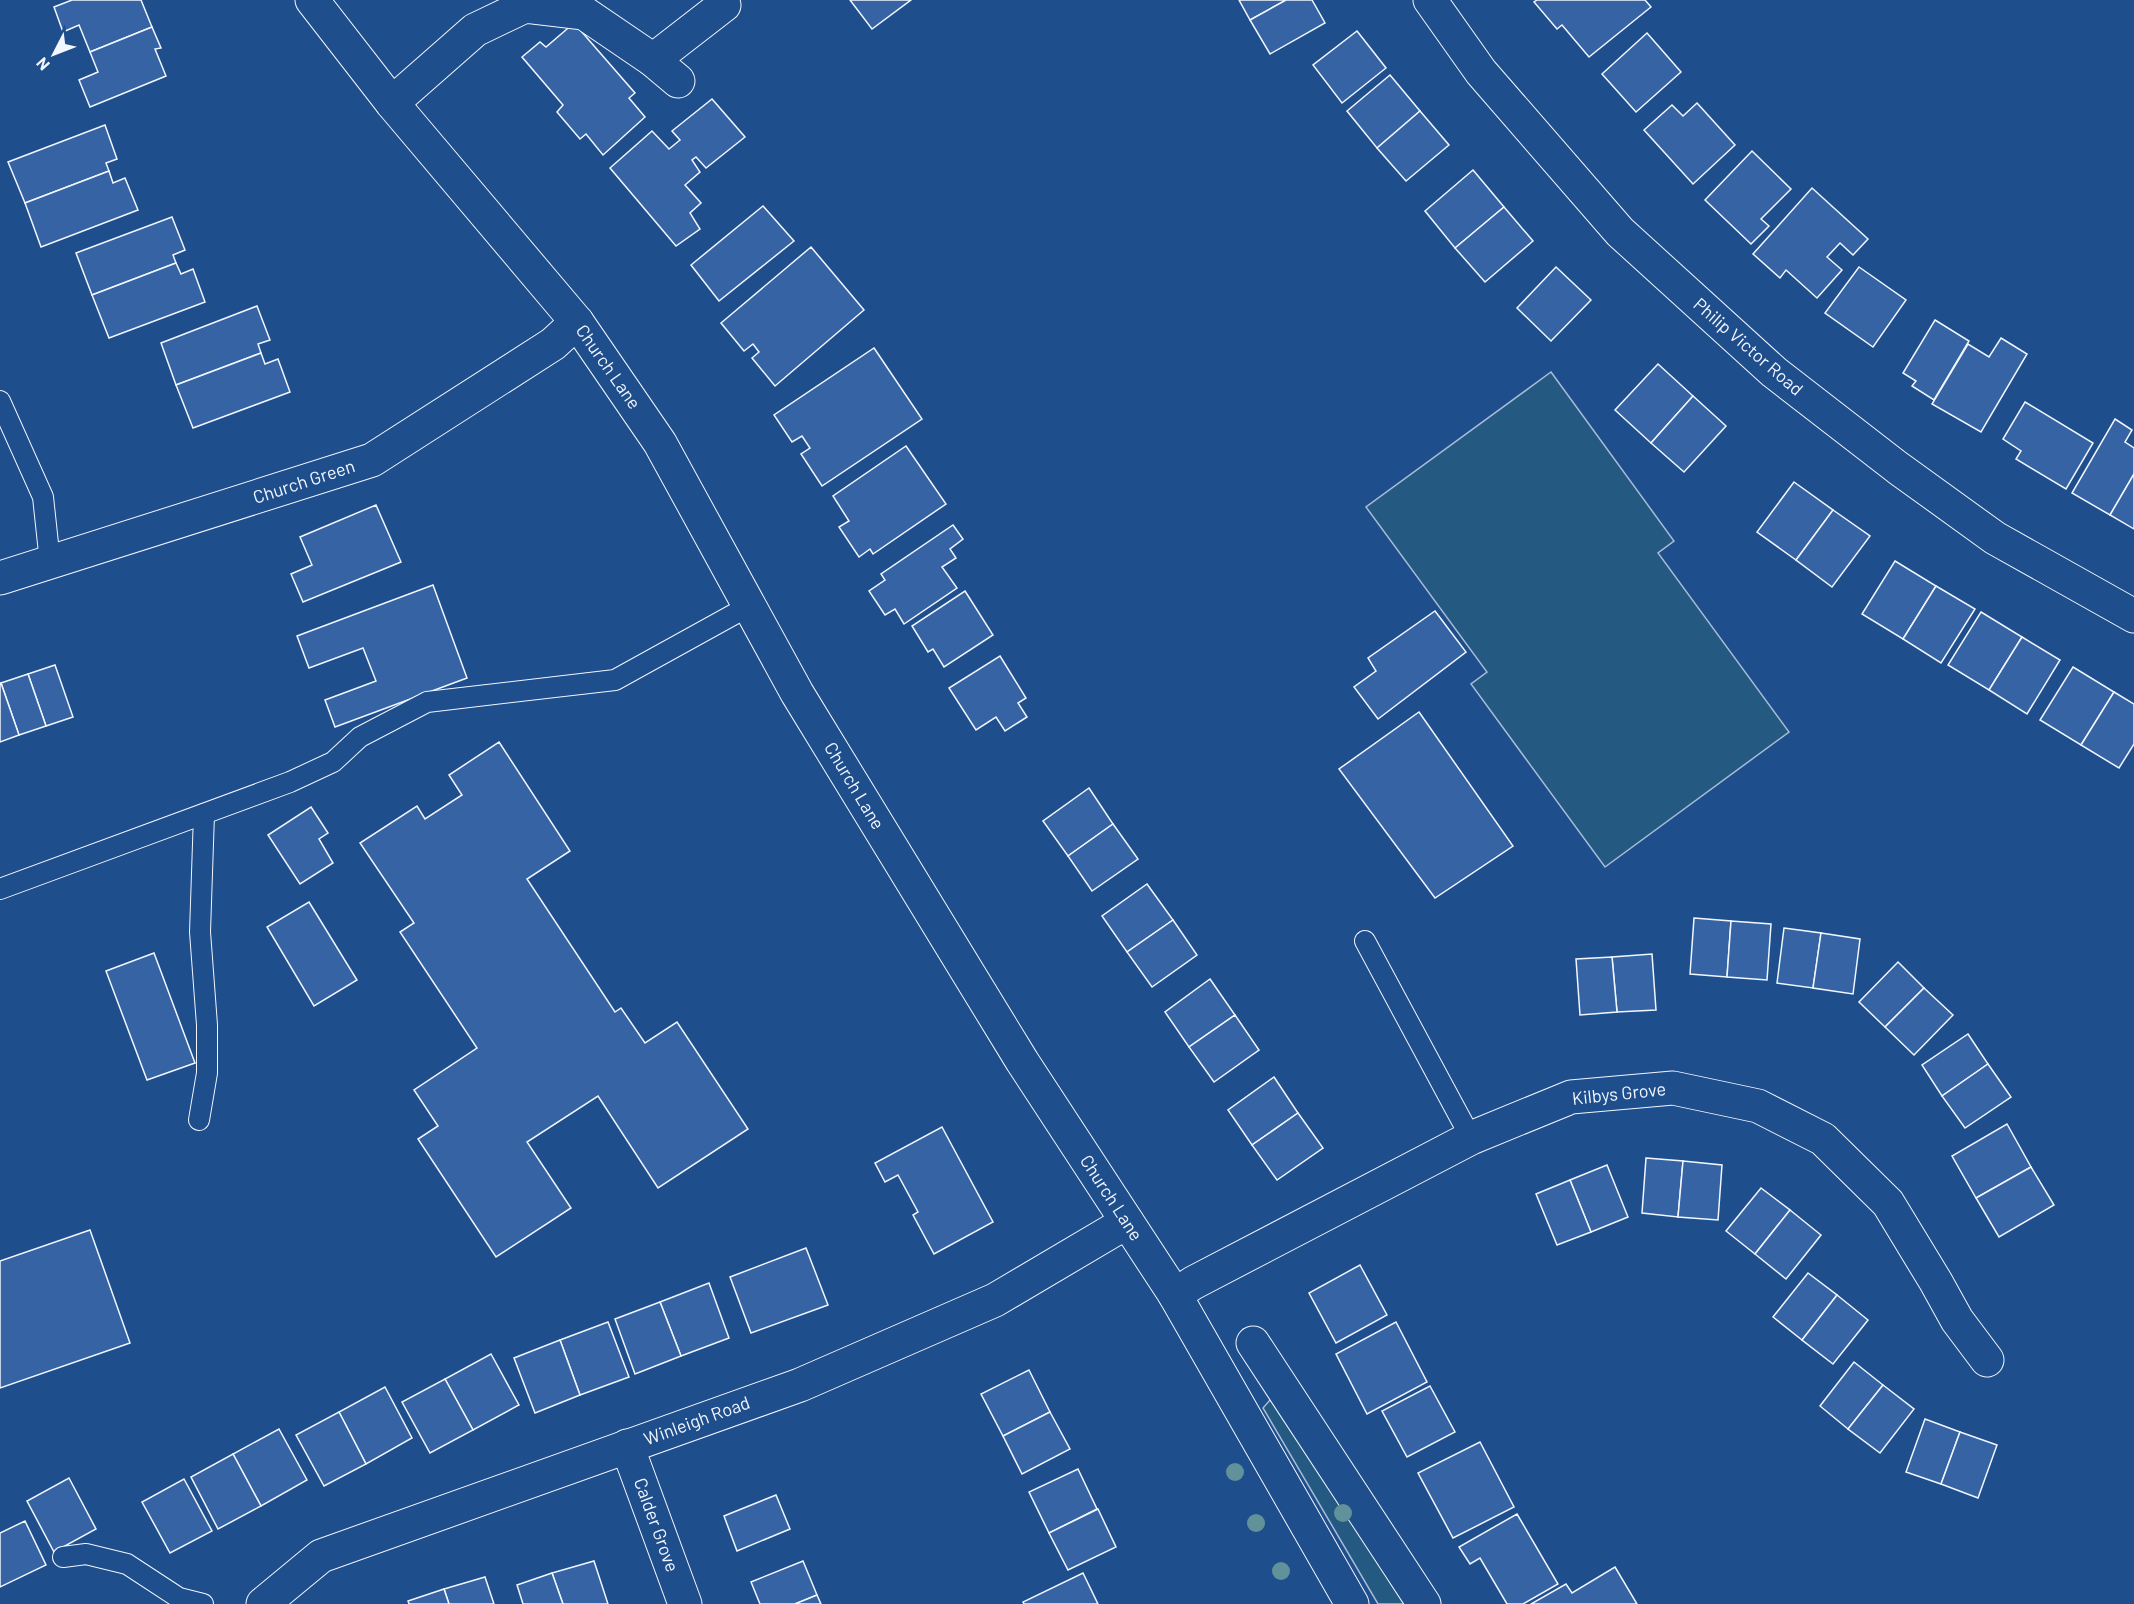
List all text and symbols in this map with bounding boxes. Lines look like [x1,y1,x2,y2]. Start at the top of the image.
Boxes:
north arrow [24,24,84,84]
text: N [32,54,53,75]
street label: Philip Victor Road [1689,293,1808,400]
street label: Church Lane [572,320,646,413]
street label: Church Green [250,454,357,508]
street label: Church Lane [820,738,890,833]
street label: Kilbys Grove [1571,1077,1667,1109]
street label: Church Lane [1076,1150,1148,1245]
street label: Winleigh Road [641,1391,753,1449]
street label: Calder Grove [630,1475,684,1575]

